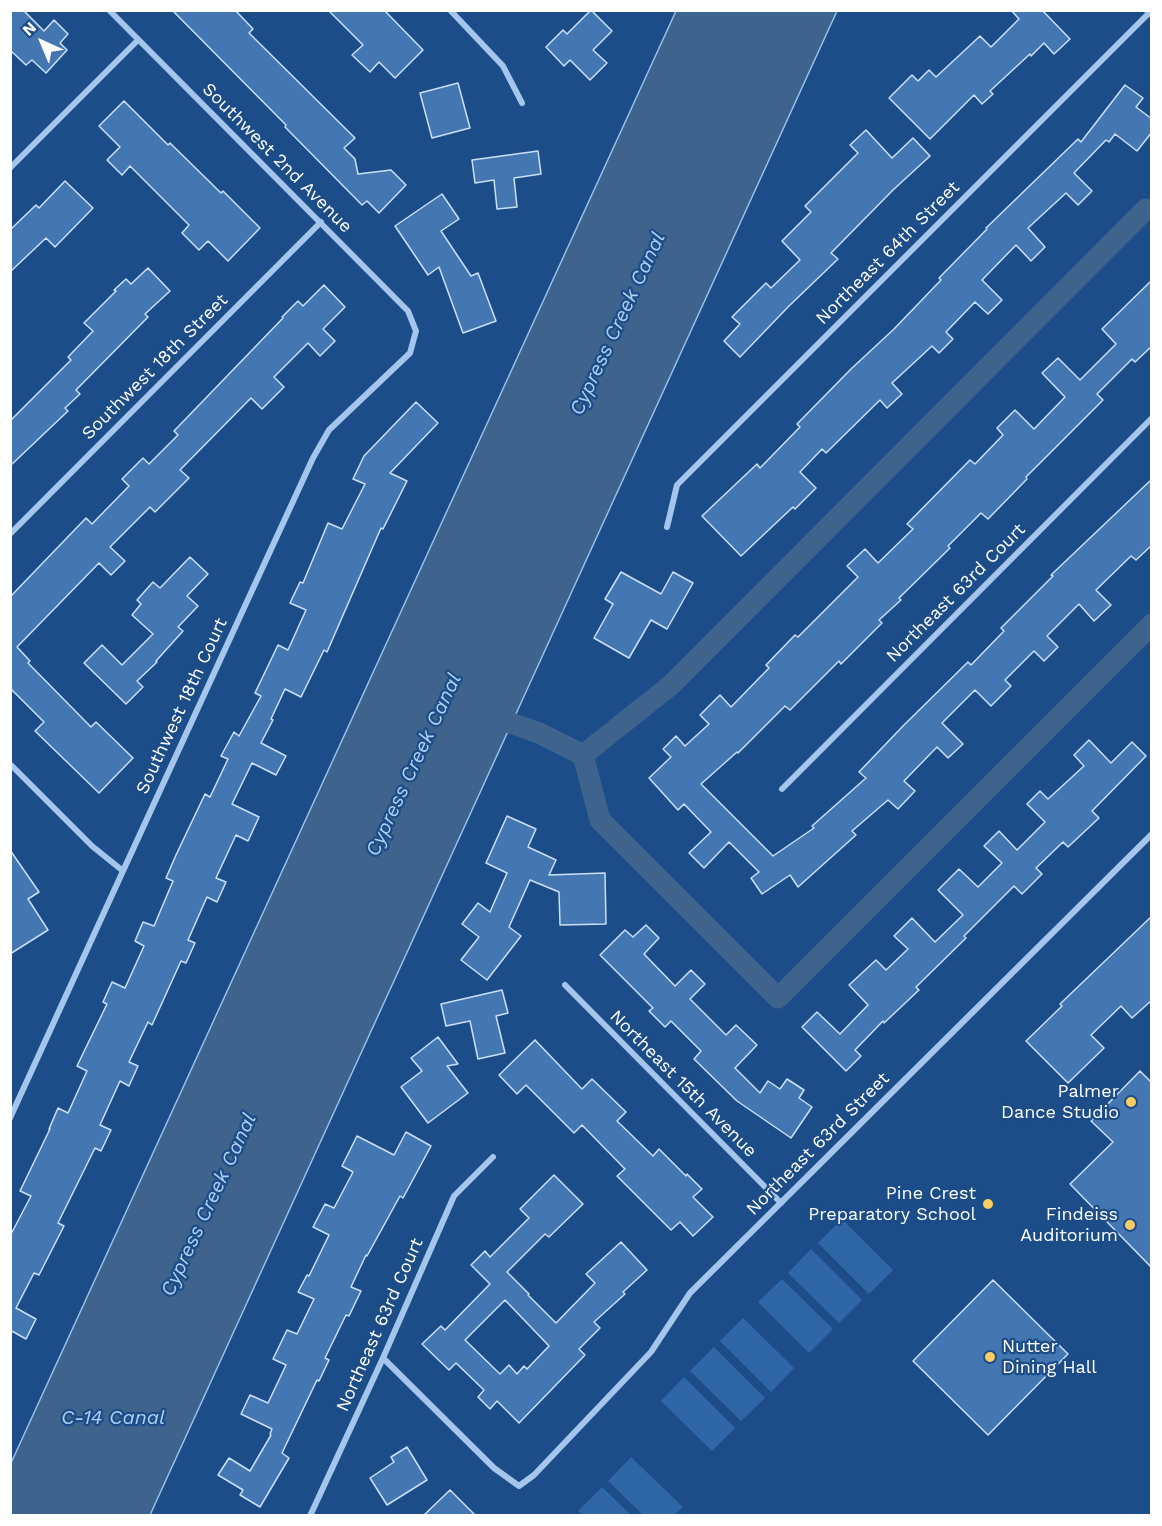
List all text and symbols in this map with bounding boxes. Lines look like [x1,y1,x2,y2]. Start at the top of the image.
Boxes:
north arrow [12,12,72,72]
text: N [18,18,40,40]
street label: Southwest 2nd Avenue [198,79,356,237]
street label: Northeast 64th Street [812,177,964,329]
water label: Cypress Creek Canal [565,229,671,419]
street label: Southwest 18th Street [78,290,232,444]
street label: Northeast 63rd Court [882,519,1030,667]
street label: Southwest 18th Court [132,615,232,797]
water label: Cypress Creek Canal [361,670,467,860]
street label: Northeast 15th Avenue [605,1006,761,1162]
street label: Northeast 63rd Street [742,1068,894,1220]
place label: Palmer Dance Studio [1001,1081,1119,1124]
marker: Palmer Dance Studio [1124,1095,1138,1109]
water label: Cypress Creek Canal [156,1110,262,1300]
place label: Pine Crest Preparatory School [808,1183,976,1226]
marker: Pine Crest Preparatory School [981,1197,995,1211]
place label: Findeiss Auditorium [1020,1204,1118,1246]
marker: Findeiss Auditorium [1123,1218,1137,1232]
street label: Northeast 63rd Court [332,1235,428,1415]
place label: Nutter Dining Hall [1002,1336,1097,1378]
marker: Nutter Dining Hall [983,1350,997,1364]
water label: C-14 Canal [61,1406,165,1430]

